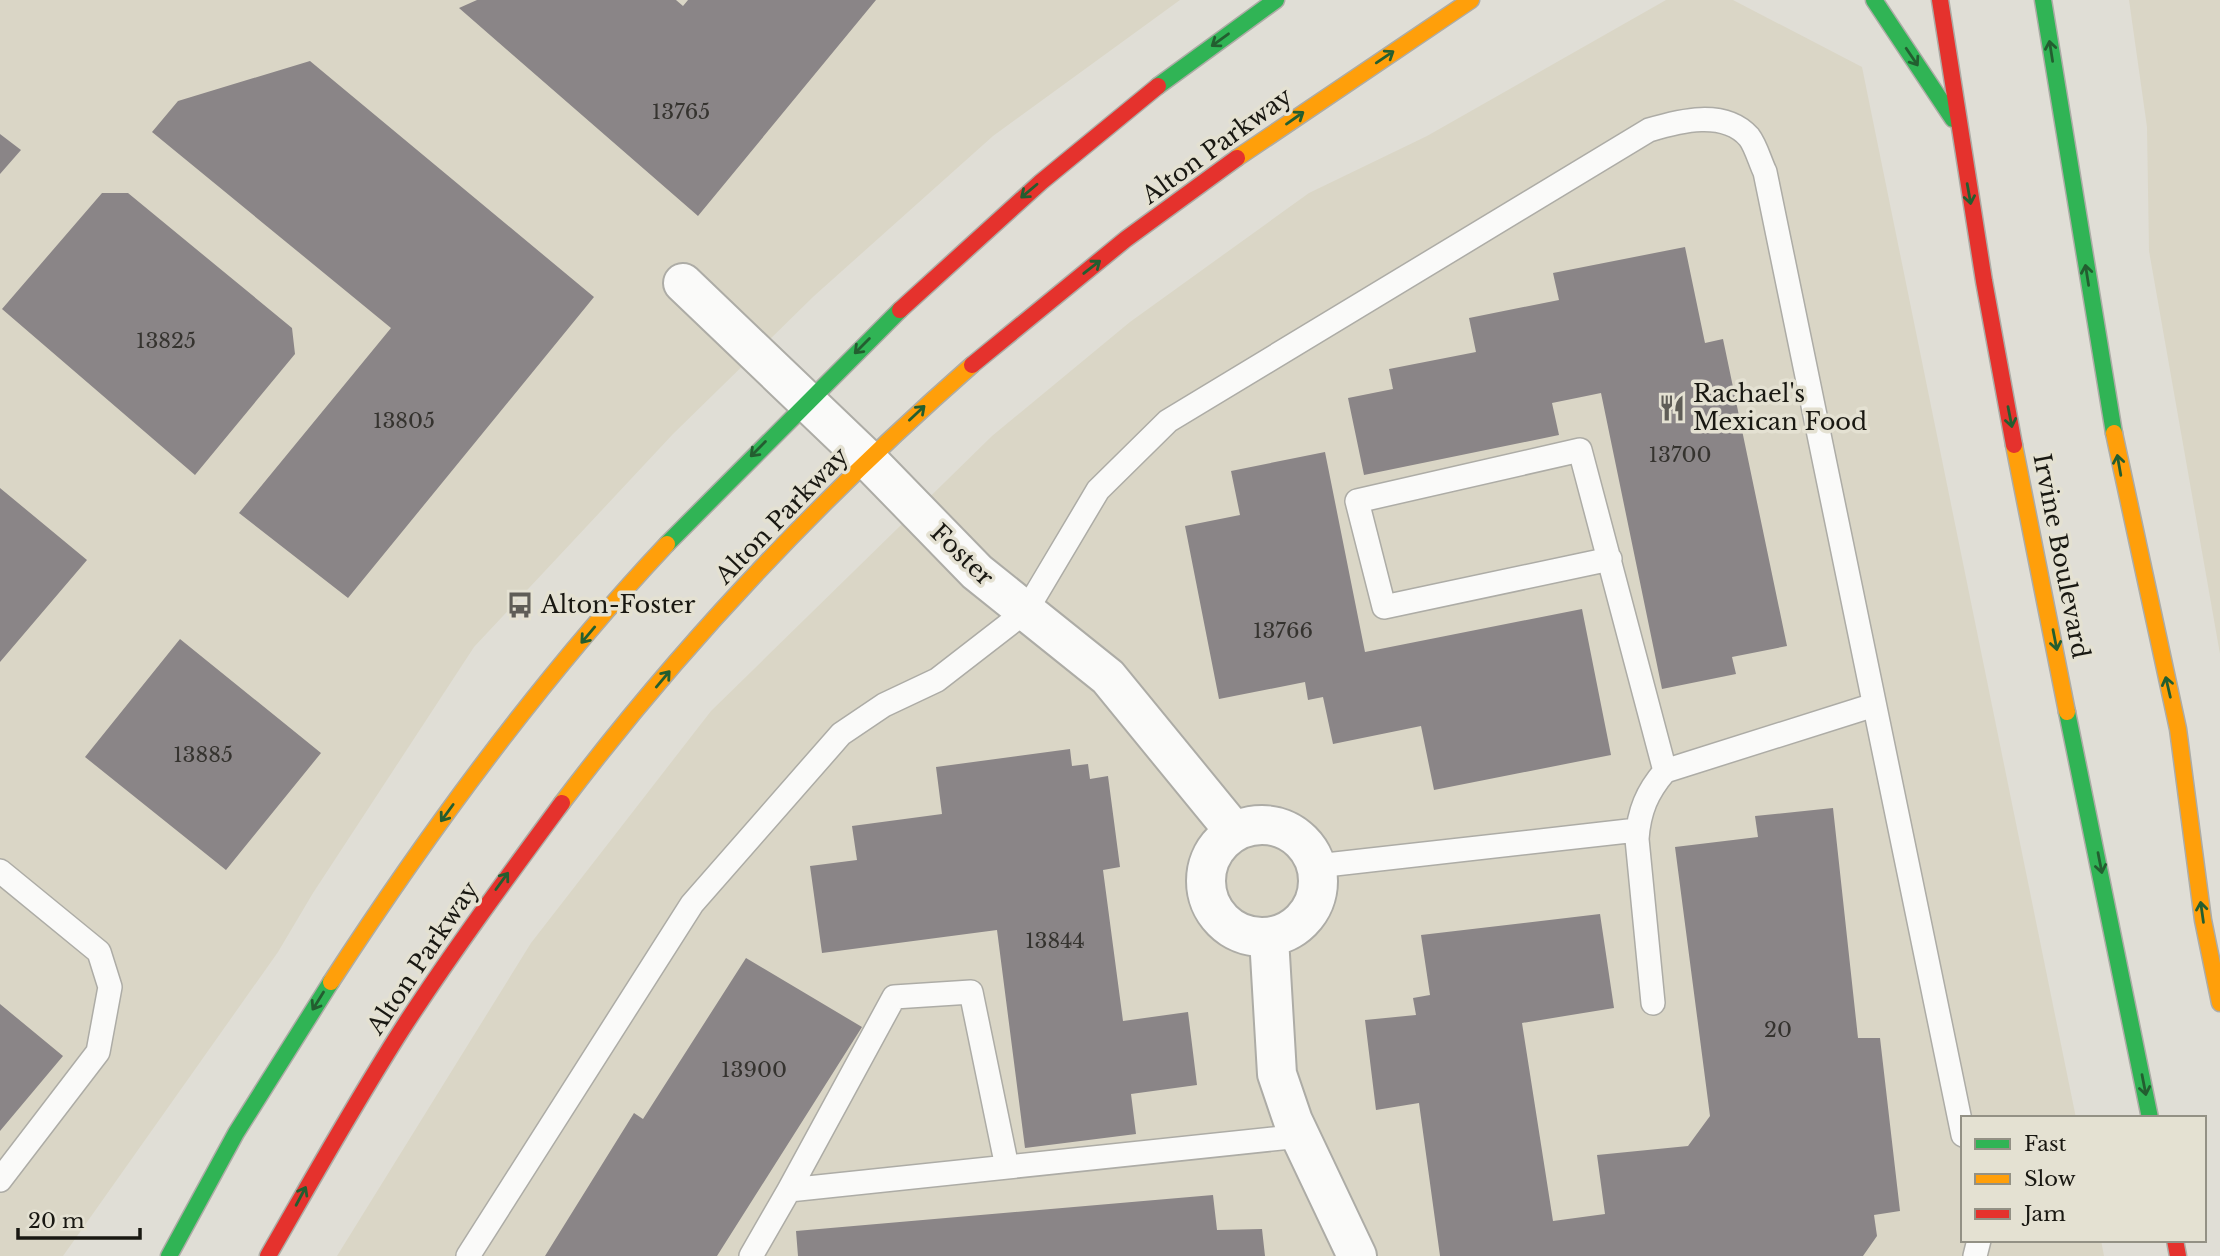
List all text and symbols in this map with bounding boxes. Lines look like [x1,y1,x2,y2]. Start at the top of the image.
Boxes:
one-way arrow [1211,32,1230,47]
one-way arrow [2044,40,2057,63]
one-way arrow [1904,47,1919,66]
one-way arrow [1375,49,1394,64]
street label: Alton Parkway [1135,81,1298,210]
house number: 13765 [652,99,710,125]
one-way arrow [1285,111,1304,125]
one-way arrow [1963,182,1976,204]
one-way arrow [1021,184,1039,199]
one-way arrow [1082,260,1100,275]
one-way arrow [2080,264,2093,287]
house number: 13825 [136,328,196,354]
one-way arrow [854,337,871,354]
place label: Rachael's Mexican Food [1693,379,1867,436]
restaurant icon: Rachael's Mexican Food [1657,393,1687,423]
one-way arrow [908,405,926,421]
one-way arrow [2004,405,2018,428]
house number: 13805 [373,408,435,434]
street label: Alton Parkway [708,441,855,591]
one-way arrow [750,441,767,458]
house number: 13700 [1649,442,1711,468]
street label: Irvine Boulevard [2027,451,2096,661]
one-way arrow [2112,454,2126,477]
street label: Foster [925,518,1000,592]
bus stop icon: Alton-Foster [505,590,535,620]
place label: Alton-Foster [540,590,696,619]
house number: 13766 [1253,618,1313,644]
one-way arrow [580,625,595,643]
one-way arrow [2049,628,2062,651]
one-way arrow [655,670,671,688]
one-way arrow [2161,676,2175,699]
house number: 13885 [173,742,233,768]
one-way arrow [440,803,454,822]
one-way arrow [2093,851,2107,874]
one-way arrow [495,872,510,891]
street label: Alton Parkway [360,875,485,1041]
one-way arrow [2195,901,2208,924]
house number: 13844 [1025,928,1085,954]
one-way arrow [311,991,326,1010]
house number: 20 [1764,1017,1792,1043]
house number: 13900 [721,1057,787,1083]
one-way arrow [2137,1073,2151,1096]
legend [1961,1116,2206,1242]
text: Fast [2024,1131,2066,1157]
text: Slow [2024,1166,2076,1192]
one-way arrow [294,1186,308,1207]
scale bar [18,1196,140,1240]
text: Jam [2021,1201,2066,1227]
text: 20 m [28,1208,85,1234]

